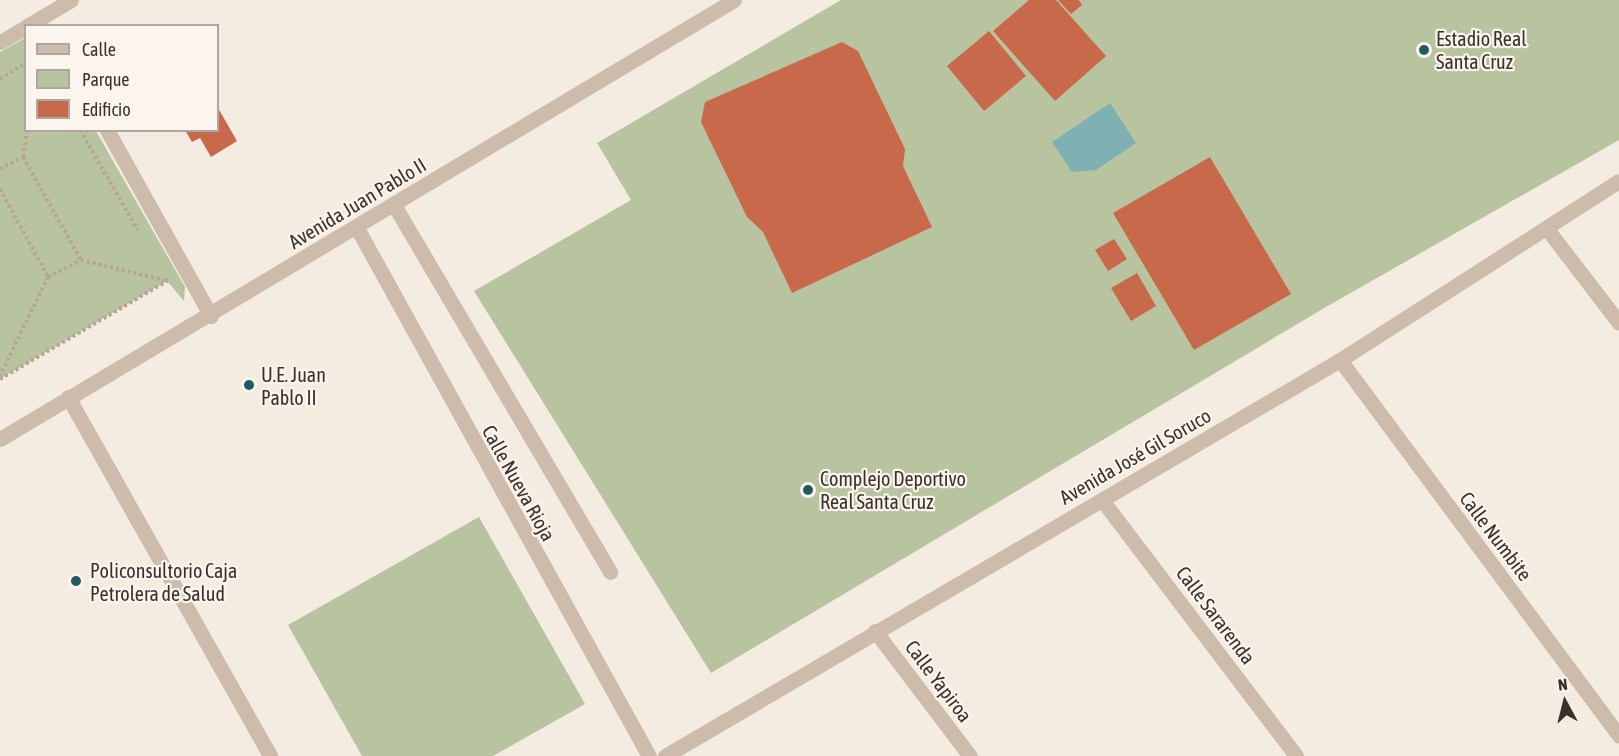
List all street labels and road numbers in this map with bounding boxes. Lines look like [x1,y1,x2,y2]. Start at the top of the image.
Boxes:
street label: Avenida Juan Pablo II [284,152,430,254]
street label: Avenida José Gil Soruco [1055,403,1215,509]
street label: Calle Nueva Rioja [477,421,561,545]
street label: Calle Numbite [1455,487,1537,585]
street label: Calle Sararenda [1171,561,1261,669]
street label: Calle Yapiroa [900,635,978,727]

